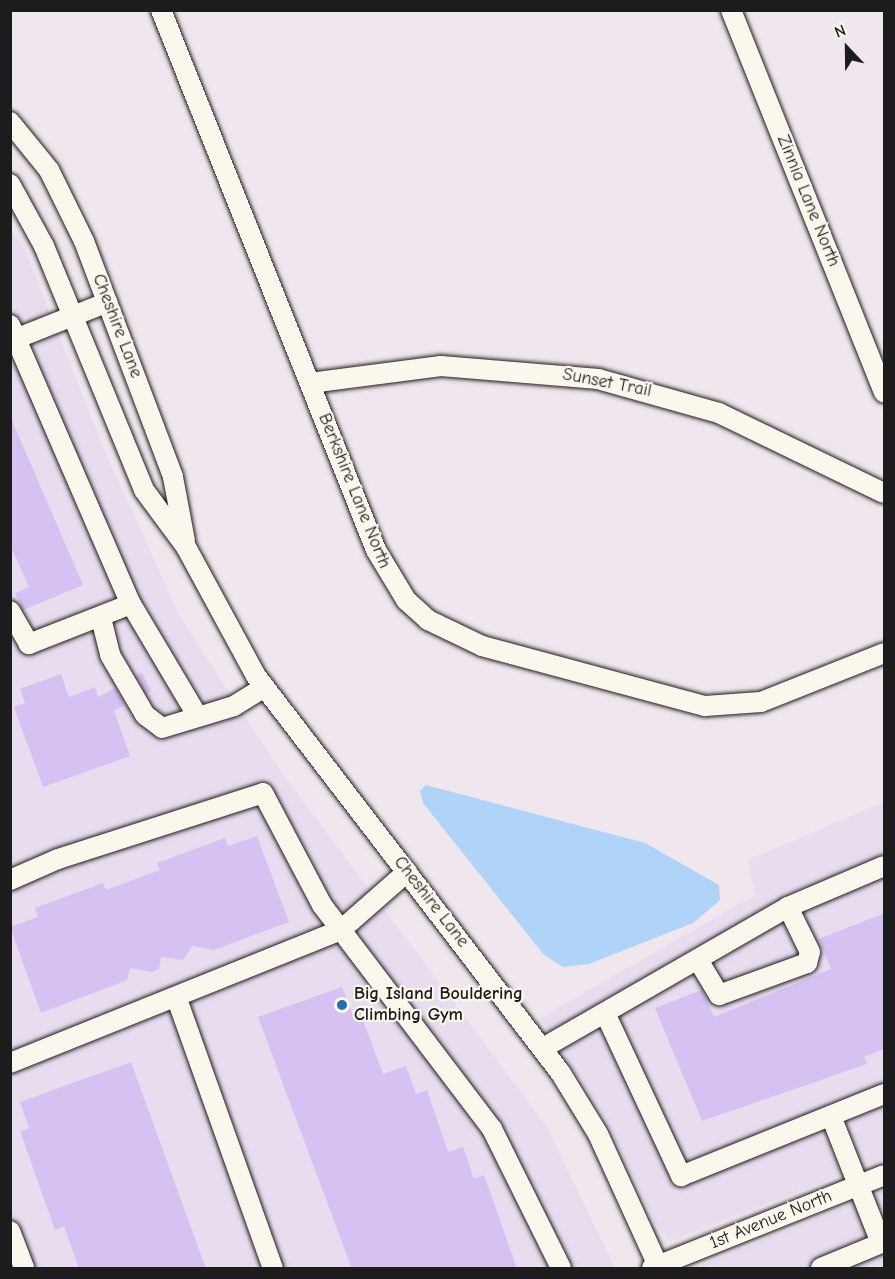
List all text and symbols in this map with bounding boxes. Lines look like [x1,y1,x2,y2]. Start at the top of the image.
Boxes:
north arrow [817,18,877,78]
text: N [832,21,848,42]
street label: Zinnia Lane North [772,132,844,270]
street label: Cheshire Lane [87,271,147,381]
street label: Sunset Trail [561,364,653,402]
street label: Berkshire Lane North [313,410,395,572]
street label: Cheshire Lane [389,852,473,952]
place label: Big Island Bouldering Climbing Gym [354,984,523,1026]
marker: Big Island Bouldering Climbing Gym [335,998,349,1012]
street label: 1st Avenue North [707,1186,835,1254]

